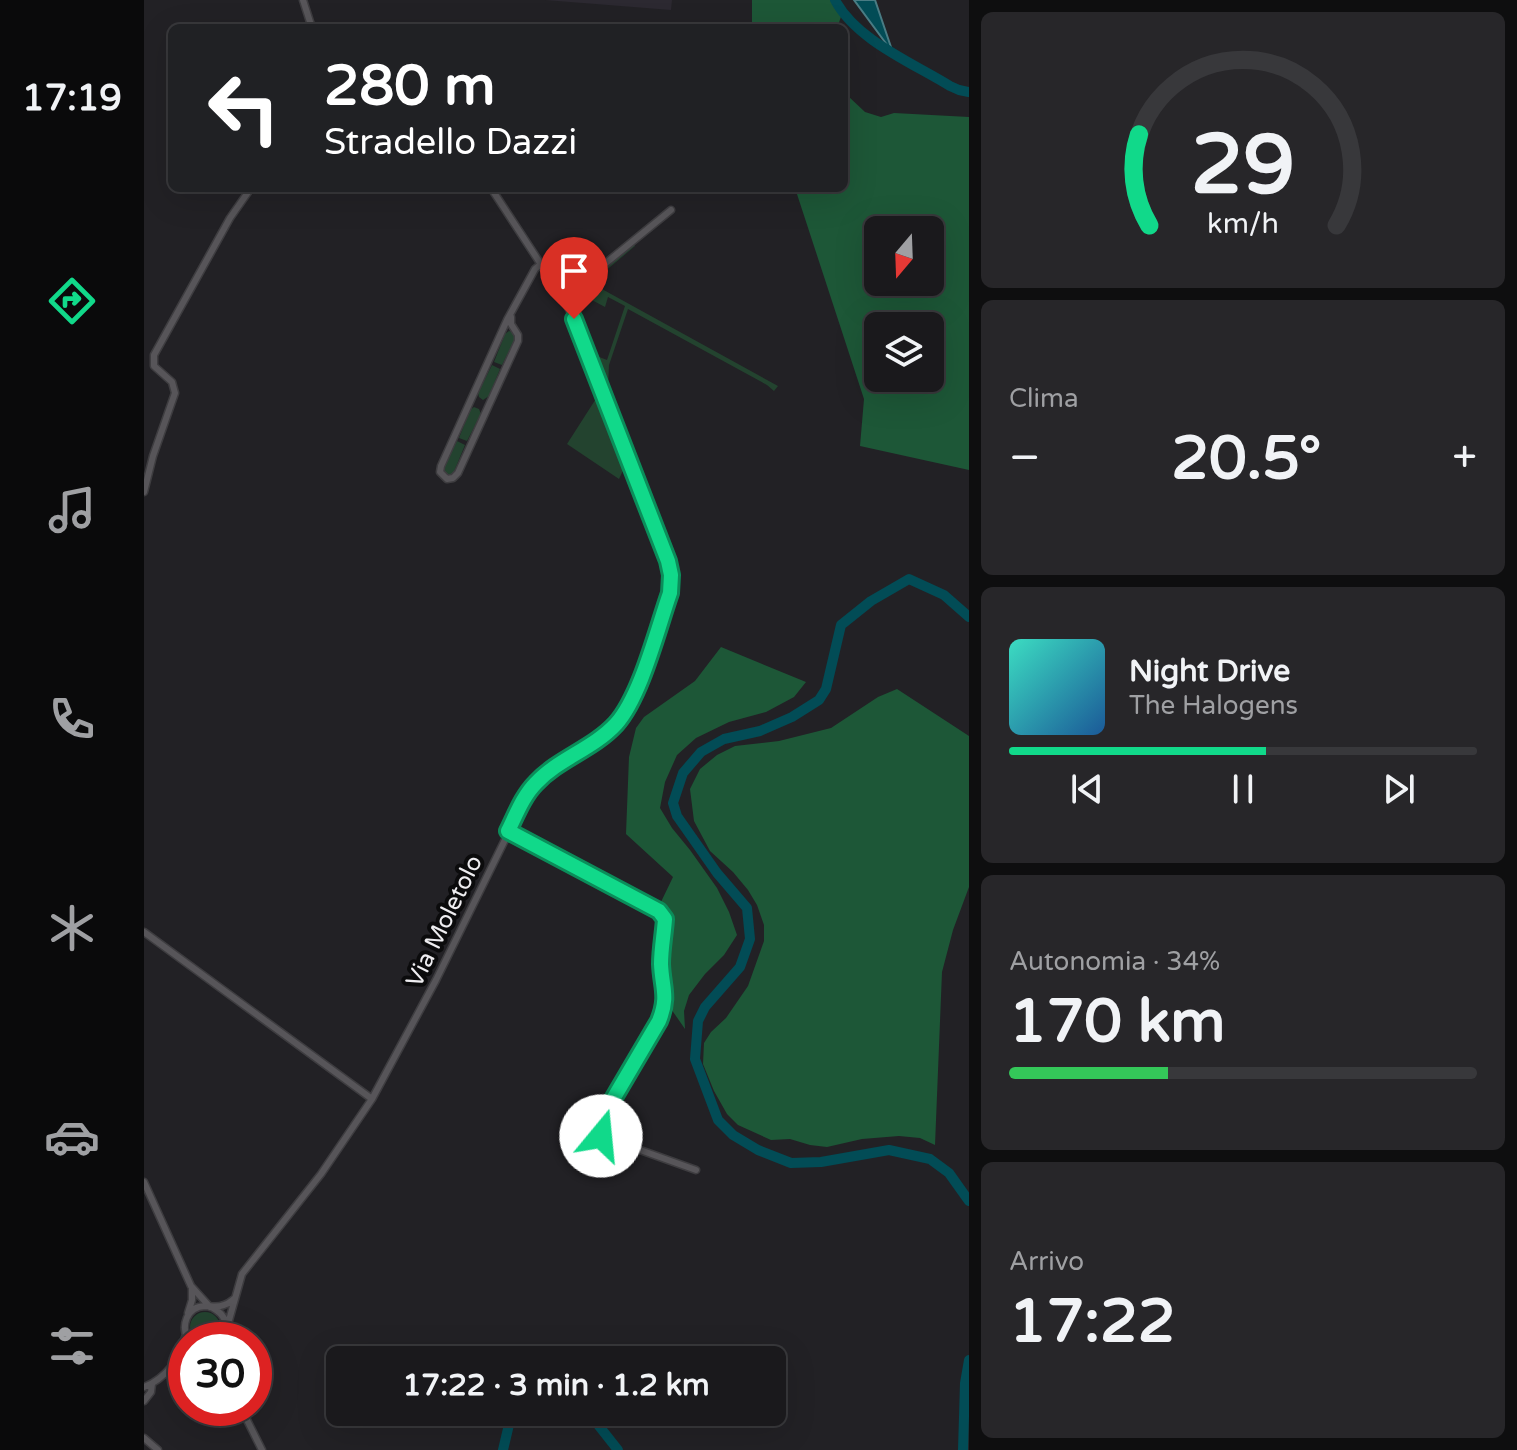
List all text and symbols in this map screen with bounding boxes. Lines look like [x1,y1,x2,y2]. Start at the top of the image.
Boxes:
text: 280 m [324,53,495,120]
icon: left [192,56,296,160]
text: 17:19 [22,77,122,120]
text: 29 [1191,115,1295,215]
text: Stradello Dazzi [324,121,577,164]
text: km/h [1207,207,1279,241]
north arrow [864,216,944,296]
map controls [864,216,944,392]
pin [540,237,608,319]
icon: arrive [552,249,596,293]
icon: directions [44,273,100,329]
button: layers [864,312,944,392]
text: Clima [1009,383,1079,414]
text: 20.5° [1171,423,1321,495]
text: − [1009,432,1040,485]
text: + [1452,432,1477,485]
icon: music [44,482,100,538]
text: Night Drive [1129,653,1290,690]
text: The Halogens [1129,690,1298,721]
icon: phone [44,691,100,747]
icon: previous [1065,767,1109,811]
icon: pause [1221,767,1265,811]
icon: next [1377,767,1421,811]
street label: Via Moletolo [400,850,489,992]
icon: climate [44,900,100,956]
text: Autonomia · 34% [1009,946,1220,977]
text: 170 km [1009,986,1225,1058]
position arrow [559,1094,643,1178]
icon: car [44,1109,100,1165]
text: Arrivo [1009,1246,1084,1277]
text: 17:22 [1009,1286,1175,1358]
icon: filters [44,1318,100,1374]
speed limit sign: 30 [168,1322,272,1426]
text: 17:22 · 3 min · 1.2 km [402,1367,710,1404]

